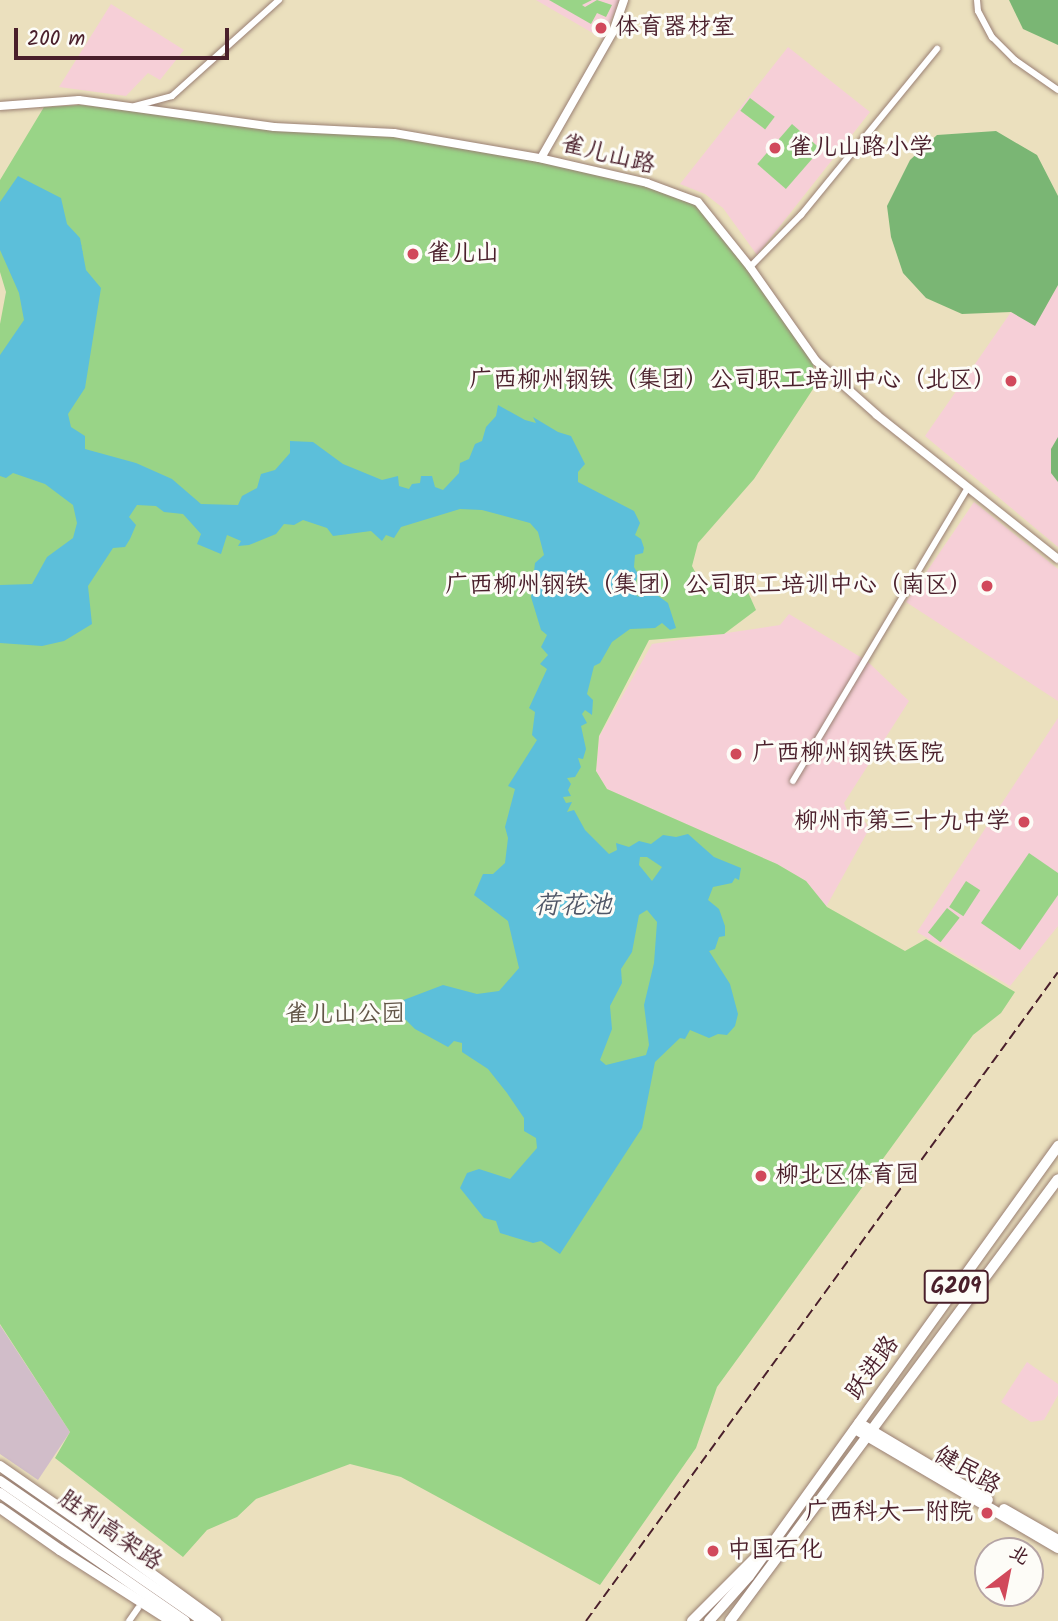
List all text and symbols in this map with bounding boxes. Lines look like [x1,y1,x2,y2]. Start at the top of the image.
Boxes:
scale bar [18,14,233,58]
place label: 体育器材室 [615,14,735,42]
marker: 体育器材室 [593,20,609,36]
text: 200 m [27,23,85,56]
street label: 雀儿山路 [558,129,658,181]
place label: 雀儿山路小学 [789,134,933,162]
marker: 雀儿山路小学 [767,140,783,156]
place label: 雀儿山 [427,240,499,268]
marker: 雀儿山 [405,246,421,262]
place label: 广西柳州钢铁（集团）公司职工培训中心（北区） [469,367,997,395]
marker: 广西柳州钢铁（集团）公司职工培训中心（北区） [1003,373,1019,389]
place label: 广西柳州钢铁（集团）公司职工培训中心（南区） [445,572,973,600]
marker: 广西柳州钢铁（集团）公司职工培训中心（南区） [979,578,995,594]
place label: 广西柳州钢铁医院 [752,740,944,768]
marker: 广西柳州钢铁医院 [726,744,746,764]
place label: 柳州市第三十九中学 [794,808,1010,836]
marker: 柳州市第三十九中学 [1016,814,1032,830]
water label: 荷花池 [534,891,612,923]
park label: 雀儿山公园 [285,1001,405,1029]
place label: 柳北区体育园 [775,1162,919,1190]
marker: 柳北区体育园 [753,1168,769,1184]
road number: G209 [923,1268,989,1306]
street label: 跃进路 [840,1330,906,1406]
street label: 健民路 [929,1441,1005,1501]
street label: 胜利高架路 [53,1485,167,1577]
place label: 广西科大一附院 [805,1499,973,1527]
marker: 广西科大一附院 [979,1505,995,1521]
place label: 中国石化 [727,1537,823,1565]
north arrow [974,1537,1044,1607]
text: 北 [1003,1538,1035,1574]
marker: 中国石化 [705,1543,721,1559]

